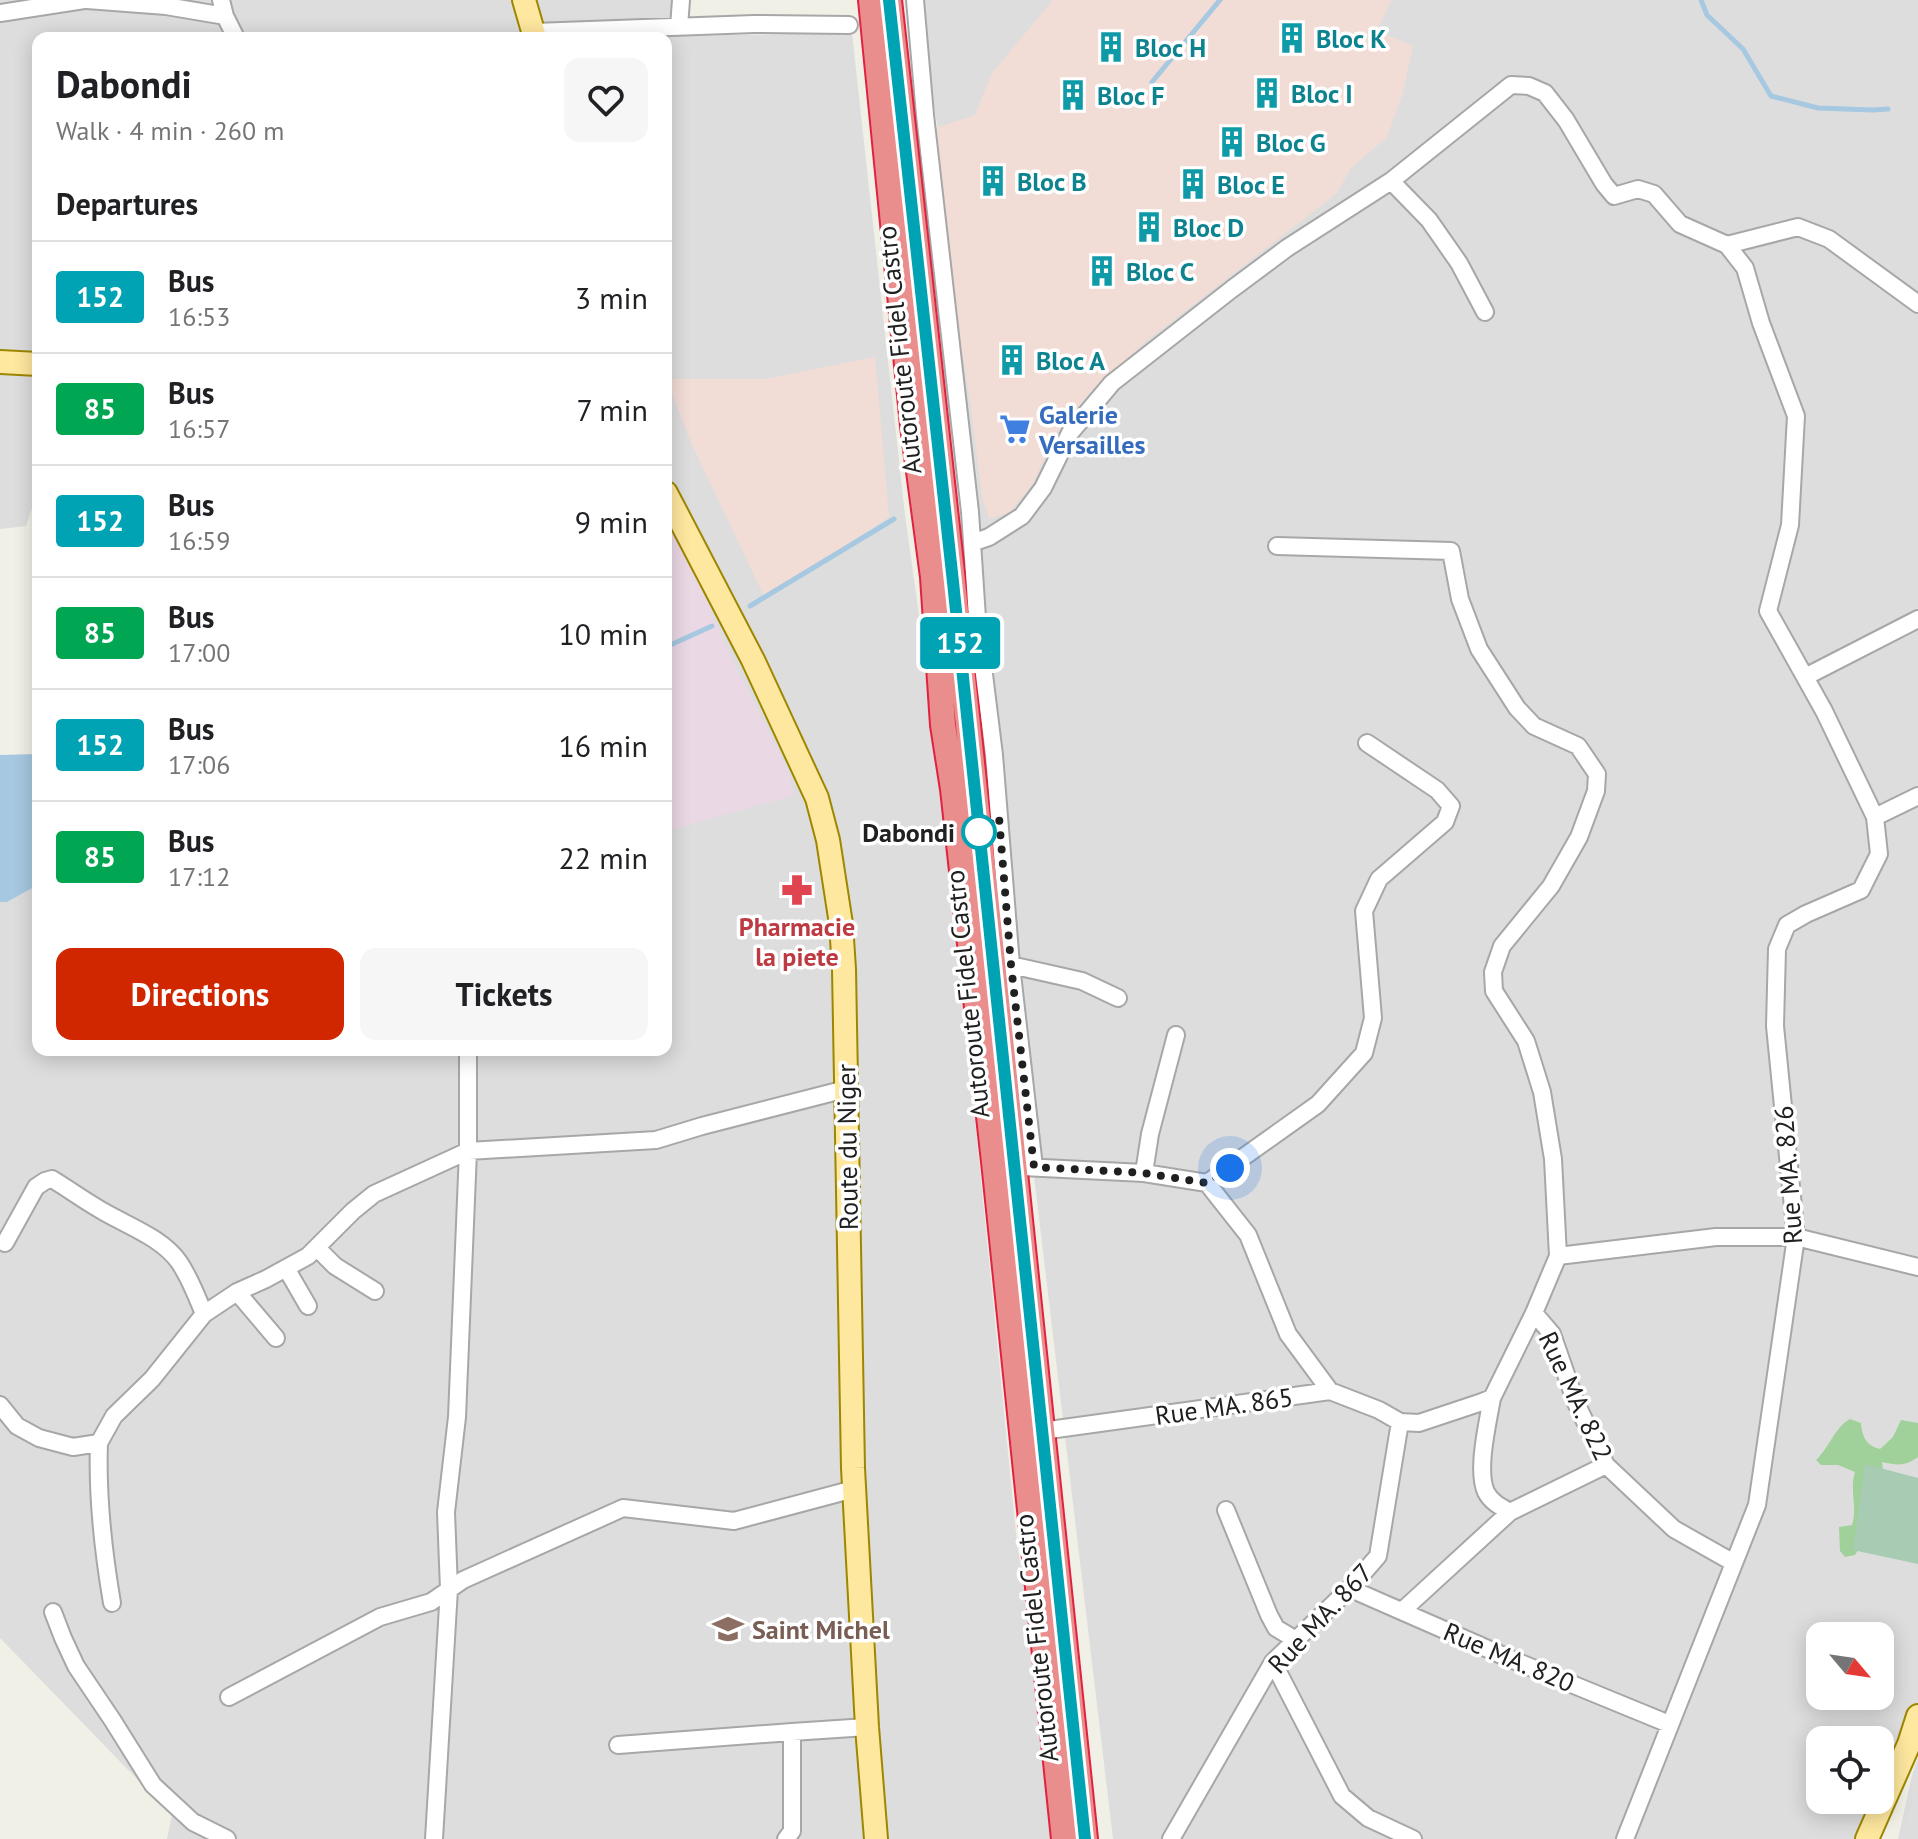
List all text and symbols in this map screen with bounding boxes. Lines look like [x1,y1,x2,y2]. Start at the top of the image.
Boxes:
building icon: Bloc K [1275,21,1309,55]
place label: Bloc K [1316,22,1386,55]
building icon: Bloc H [1094,30,1128,64]
place label: Bloc H [1135,31,1206,64]
button: heart [564,58,648,142]
text: Dabondi [56,59,192,108]
building icon: Bloc I [1250,76,1284,110]
place label: Bloc I [1291,77,1353,110]
building icon: Bloc F [1056,78,1090,112]
place label: Bloc F [1097,79,1164,112]
text: Walk · 4 min · 260 m [56,114,284,147]
building icon: Bloc G [1215,125,1249,159]
place label: Bloc G [1256,126,1326,159]
building icon: Bloc B [976,164,1010,198]
place label: Bloc B [1017,165,1087,198]
building icon: Bloc E [1176,167,1210,201]
place label: Bloc E [1217,168,1285,201]
text: Departures [56,184,198,223]
building icon: Bloc D [1132,210,1166,244]
place label: Bloc D [1173,211,1244,244]
street label: Autoroute Fidel Castro [870,224,928,476]
building icon: Bloc C [1085,254,1119,288]
place label: Bloc C [1126,255,1194,288]
text: Bus [168,261,215,300]
text: 152 [76,278,124,315]
text: 3 min [575,278,648,317]
text: 16:53 [168,300,230,333]
building icon: Bloc A [995,343,1029,377]
place label: Bloc A [1036,344,1105,377]
text: Bus [168,373,215,412]
text: 85 [84,390,116,427]
text: 7 min [576,390,648,429]
place label: Galerie Versailles [1038,398,1145,461]
text: 16:57 [168,412,230,445]
supermarket icon: Galerie Versailles [998,412,1032,446]
text: Bus [168,485,215,524]
text: 152 [76,502,124,539]
text: 9 min [575,502,648,541]
text: 16:59 [168,524,230,557]
text: Bus [168,597,215,636]
text: 85 [84,614,116,651]
text: 10 min [558,614,648,653]
line badge: 152 [914,617,1006,669]
text: 152 [936,624,984,661]
text: 17:00 [168,636,230,669]
text: Bus [168,709,215,748]
text: 152 [76,726,124,763]
text: 16 min [558,726,648,765]
text: 17:06 [168,748,230,781]
marker: Dabondi [962,815,996,849]
place label: Dabondi [862,816,955,849]
text: Bus [168,821,215,860]
text: 85 [84,838,116,875]
text: 22 min [558,838,648,877]
text: 17:12 [168,860,230,893]
street label: Autoroute Fidel Castro [938,868,996,1120]
pharmacy icon: Pharmacie la piete [780,873,814,907]
place label: Pharmacie la piete [739,910,855,973]
button: Directions [56,948,344,1040]
button: Tickets [360,948,648,1040]
street label: Route du Niger [829,1063,865,1230]
street label: Rue MA. 826 [1767,1105,1809,1245]
your location [1210,1148,1250,1188]
street label: Rue MA. 822 [1532,1326,1620,1466]
street label: Rue MA. 865 [1153,1380,1295,1432]
street label: Autoroute Fidel Castro [1007,1512,1065,1764]
street label: Rue MA. 867 [1261,1556,1379,1680]
school or university icon: Saint Michel [711,1612,745,1646]
place label: Saint Michel [752,1613,890,1646]
street label: Rue MA. 820 [1439,1615,1579,1699]
north arrow [1806,1622,1894,1710]
map controls [1806,1622,1894,1814]
button: locate [1806,1726,1894,1814]

